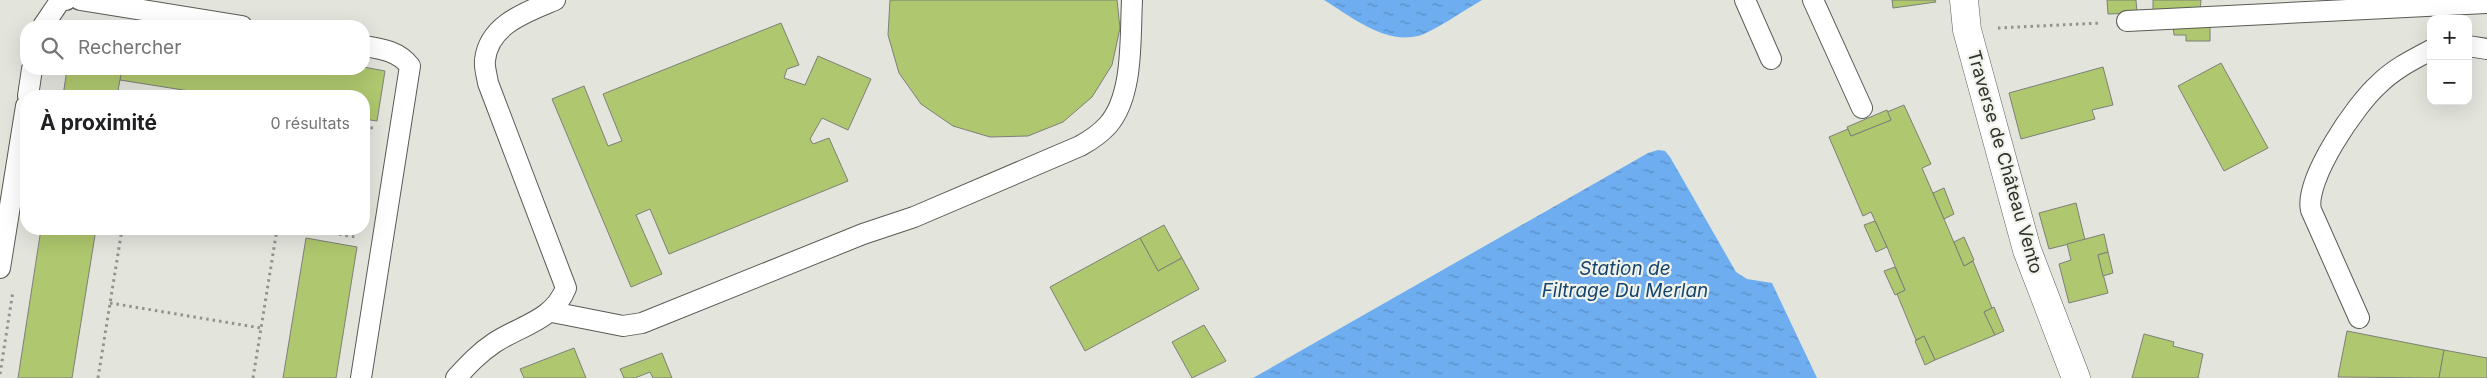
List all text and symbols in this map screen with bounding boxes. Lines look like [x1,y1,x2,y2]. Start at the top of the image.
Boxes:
map controls [2427,15,2472,105]
button: + [2427,15,2472,60]
search box [20,20,370,75]
icon: search [38,34,66,62]
text: Rechercher [78,36,181,59]
street label: Traverse de Château Vento [1964,48,2047,276]
button: − [2427,60,2472,105]
text: À proximité [40,110,157,135]
text: 0 résultats [270,113,350,133]
water label: Station de Filtrage Du Merlan [1542,257,1708,302]

